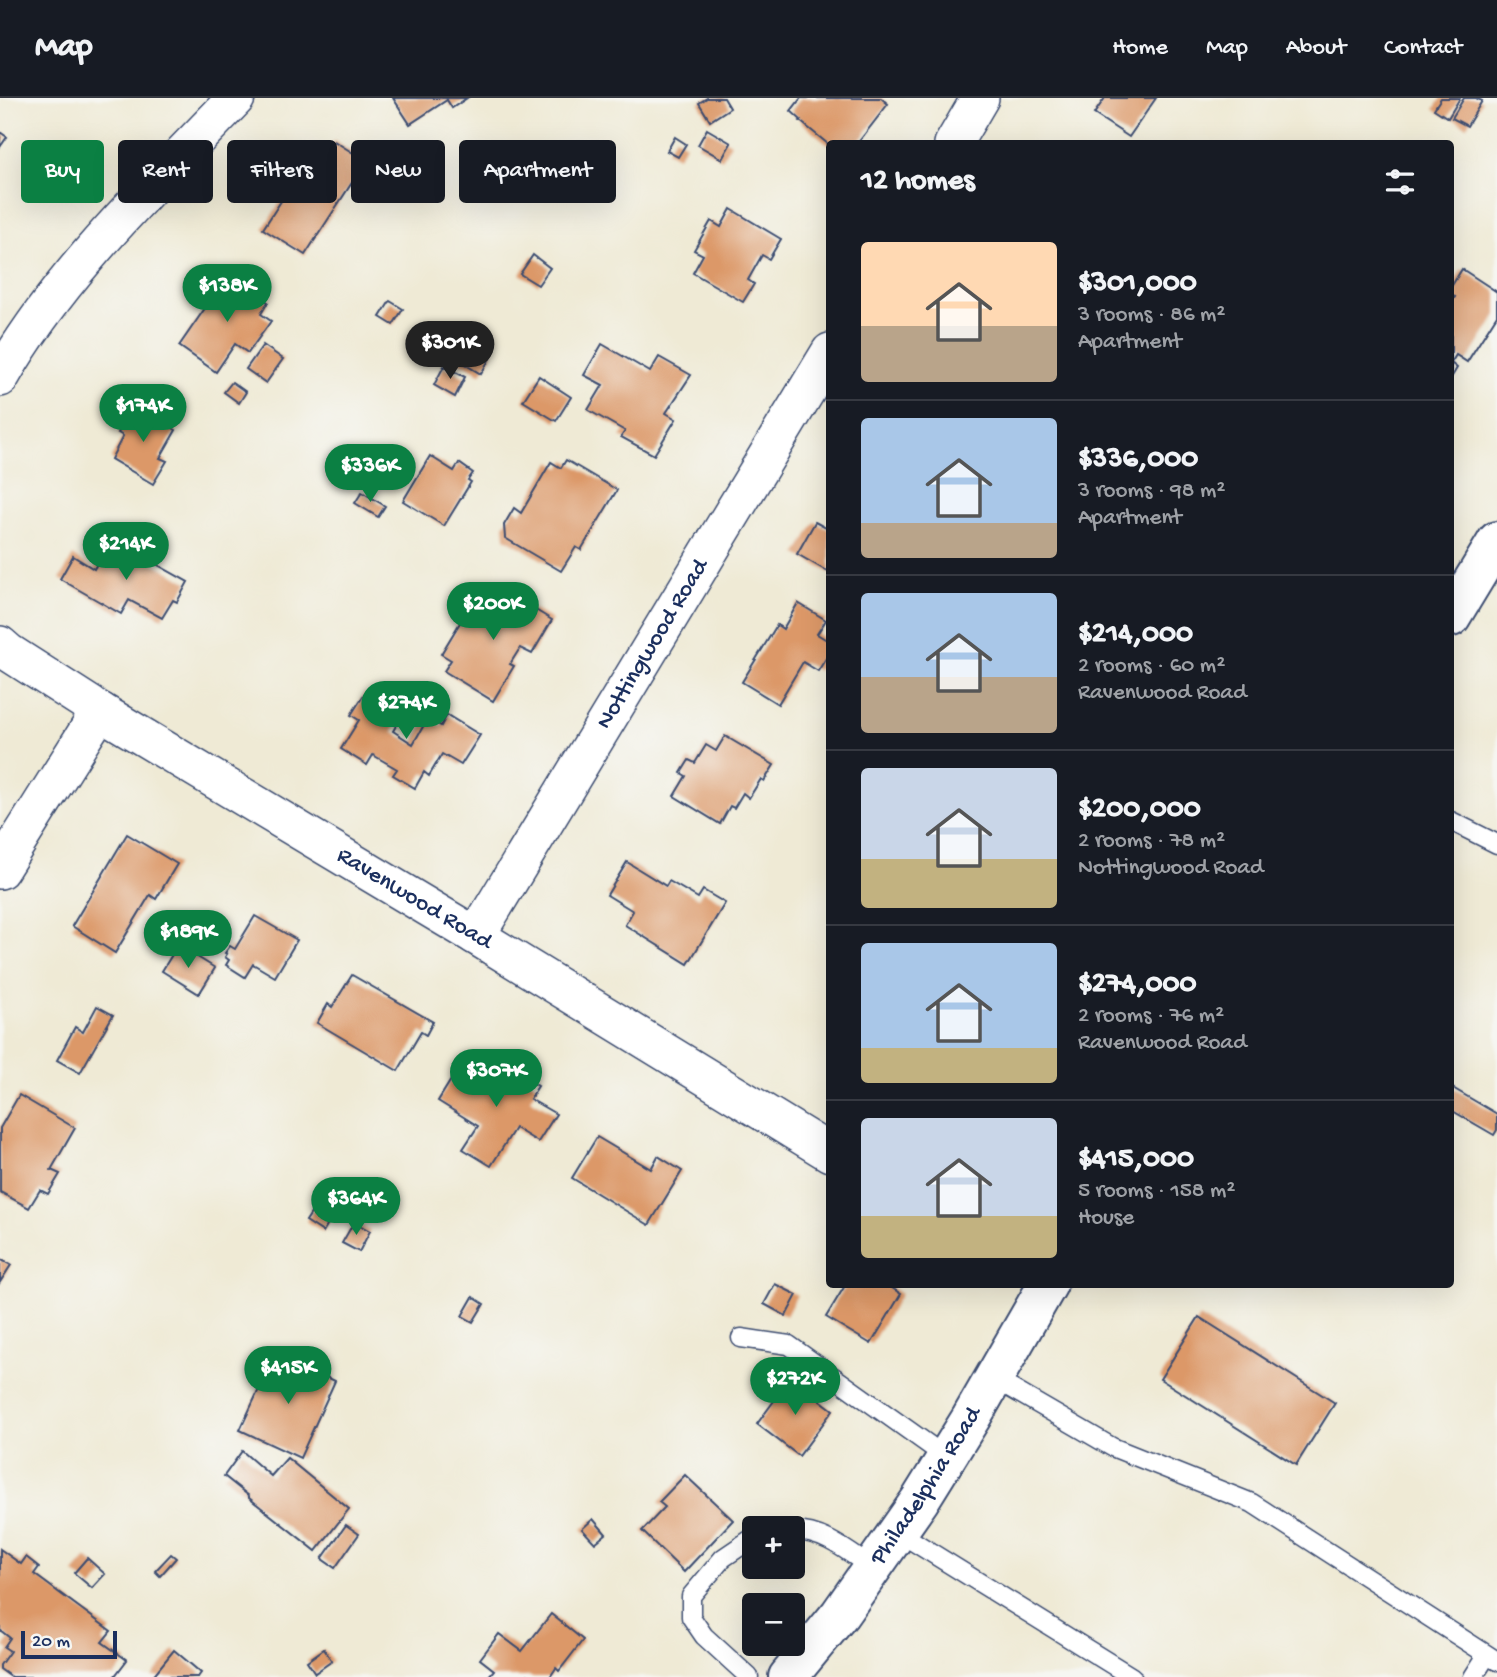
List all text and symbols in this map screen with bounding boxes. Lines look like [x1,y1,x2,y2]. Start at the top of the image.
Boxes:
text: Map [35,29,92,67]
text: Home [1112,34,1168,63]
text: Map [1206,34,1248,63]
text: About [1286,34,1346,63]
text: Contact [1384,34,1462,63]
chip: Buy [21,140,104,203]
chip: Rent [118,140,213,203]
chip: Filters [227,140,337,203]
chip: New [351,140,445,203]
chip: Apartment [459,140,616,203]
icon: filters [1381,163,1419,201]
text: 12 homes [861,165,974,200]
pin: $138K [178,264,276,324]
text: $301,000 [1078,267,1197,302]
icon: home [917,270,1001,354]
text: $138K [199,273,255,300]
text: 3 rooms · 86 m² [1078,302,1225,329]
pin: $301K [401,322,499,381]
text: Apartment [1078,329,1182,356]
text: $301K [421,330,479,357]
pin: $174K [94,384,192,444]
text: $174K [115,393,171,420]
text: $336,000 [1078,443,1198,478]
pin: $336K [321,444,419,504]
icon: home [917,446,1001,530]
text: $336K [341,453,399,480]
text: 3 rooms · 98 m² [1078,478,1225,505]
text: Apartment [1078,505,1182,532]
pin: $214K [77,522,175,582]
text: $214K [99,531,153,558]
street label: Nottingwood Road [590,552,716,735]
pin: $200K [444,582,542,642]
text: $200K [463,591,523,618]
text: $214,000 [1078,618,1193,653]
icon: home [917,621,1001,705]
text: 2 rooms · 60 m² [1078,653,1225,680]
text: Ravenwood Road [1078,680,1247,707]
pin: $274K [357,682,455,741]
text: $274K [377,690,435,717]
text: $200,000 [1078,793,1201,828]
icon: home [917,796,1001,880]
text: 2 rooms · 78 m² [1078,828,1225,855]
street label: Ravenwood Road [331,841,499,958]
text: Nottingwood Road [1078,855,1264,882]
pin: $189K [139,910,237,970]
text: $189K [160,919,216,946]
text: $274,000 [1078,968,1197,1003]
icon: home [917,971,1001,1055]
text: 2 rooms · 76 m² [1078,1003,1224,1030]
text: Ravenwood Road [1078,1030,1247,1057]
pin: $307K [447,1049,545,1109]
text: $307K [466,1058,526,1085]
text: $415,000 [1078,1143,1194,1178]
icon: home [917,1146,1001,1230]
pin: $364K [307,1178,405,1237]
text: 5 rooms · 158 m² [1078,1178,1235,1205]
text: $364K [327,1186,385,1213]
text: House [1078,1205,1134,1232]
pin: $415K [239,1346,337,1406]
text: $415K [260,1355,316,1382]
pin: $272K [746,1358,844,1417]
text: $272K [766,1366,824,1393]
street label: Philadelphia Road [864,1400,990,1572]
map controls [742,1516,805,1656]
button: + [742,1516,805,1579]
button: − [742,1593,805,1656]
scale bar [21,1628,117,1660]
text: 20 m [32,1631,70,1654]

